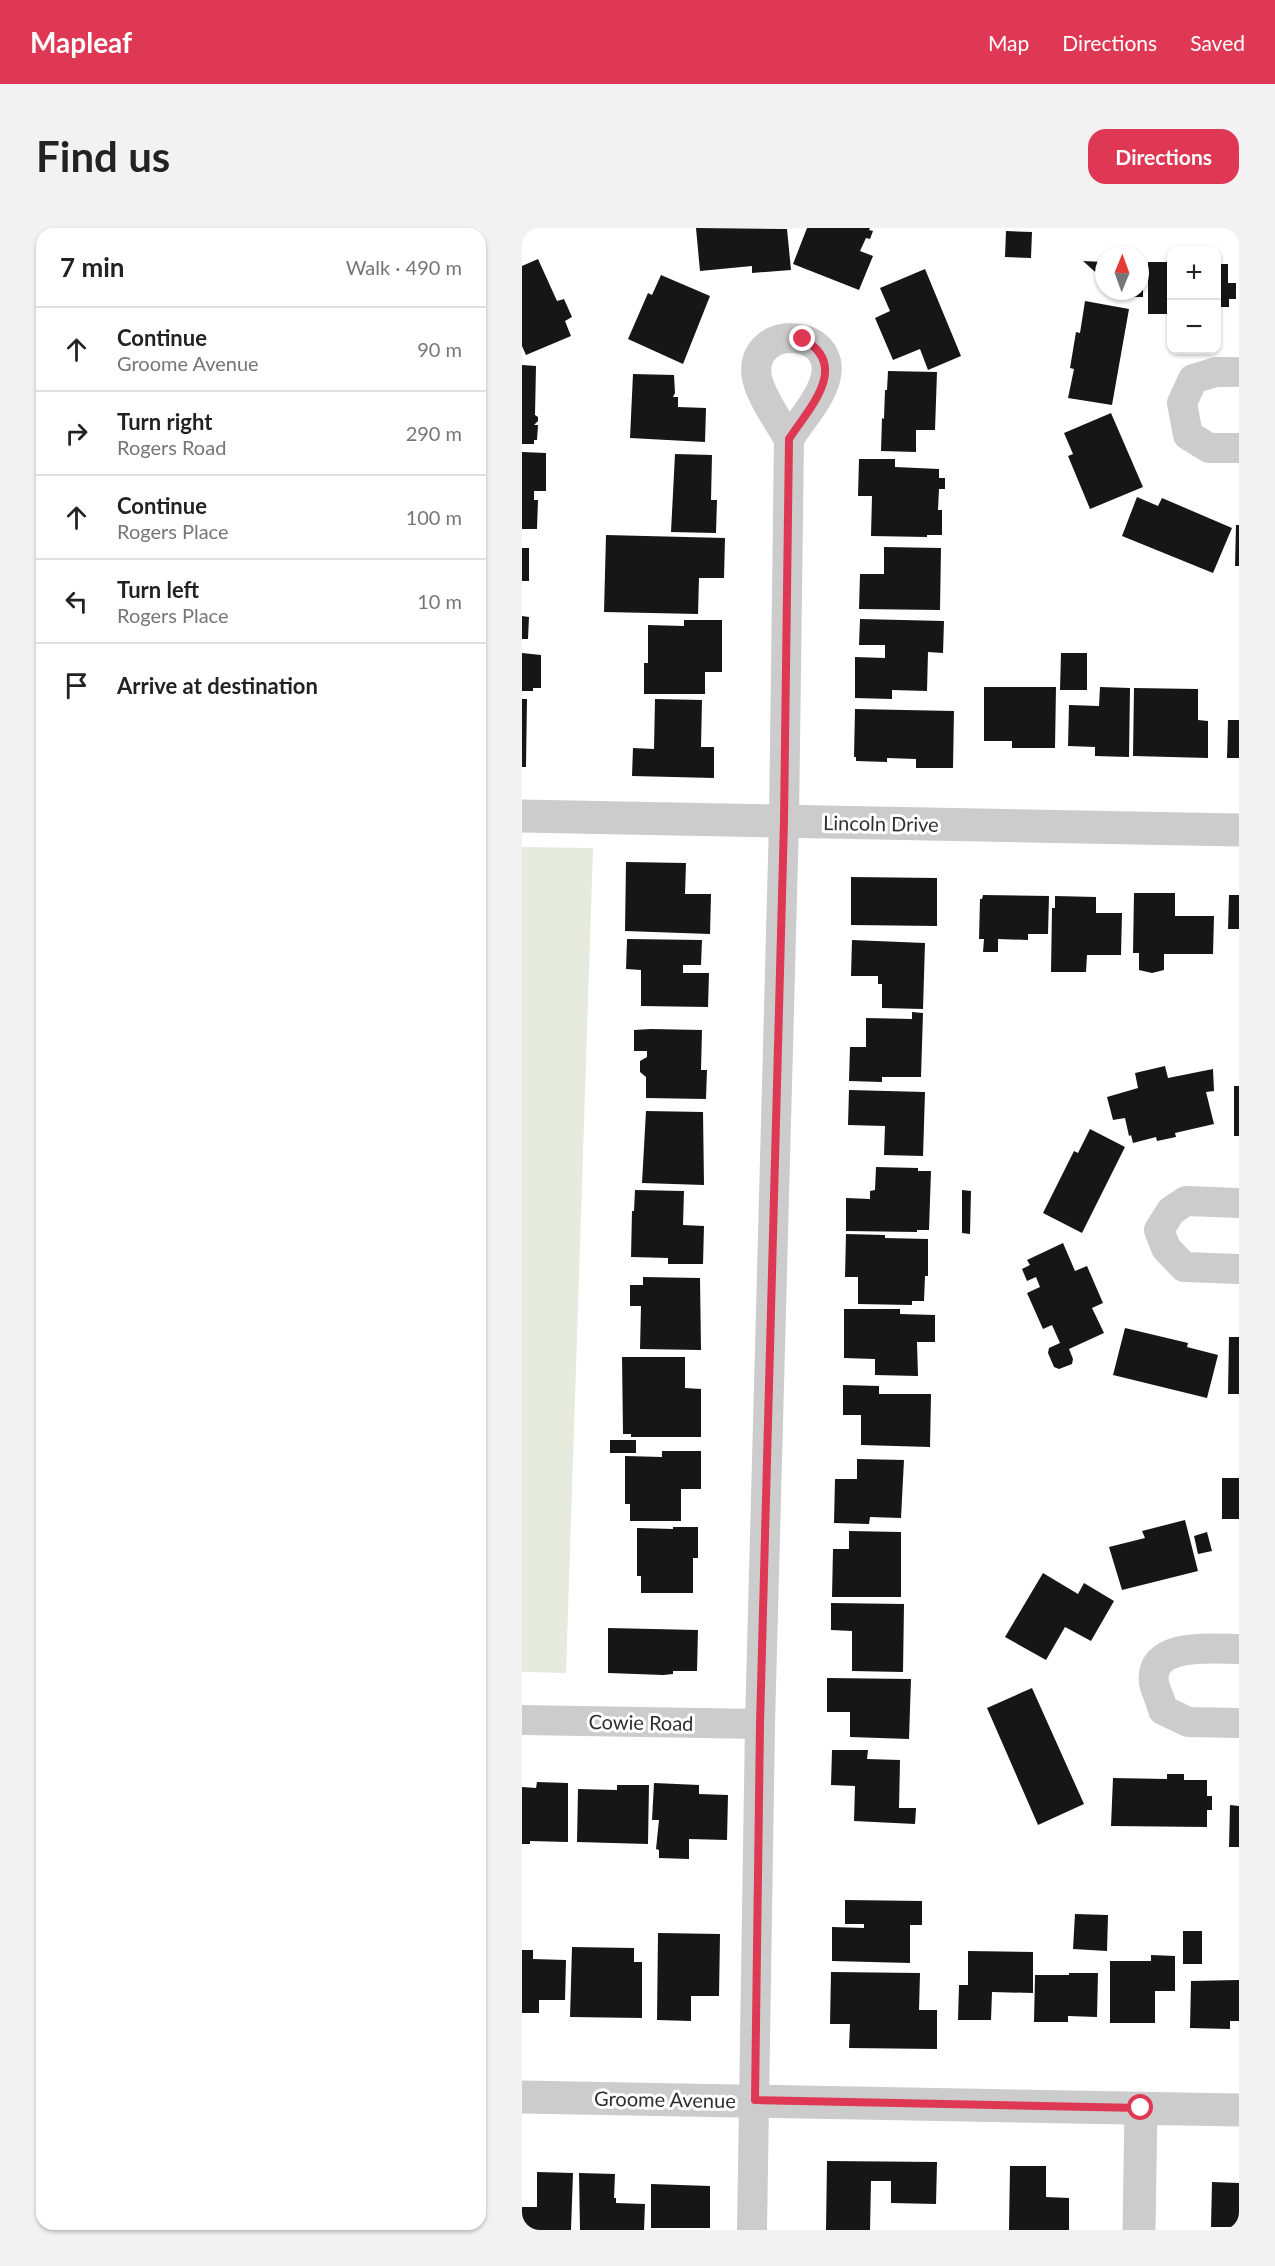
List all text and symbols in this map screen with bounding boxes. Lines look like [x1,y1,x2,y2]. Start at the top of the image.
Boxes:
text: Mapleaf [30,25,132,59]
text: Map [988,30,1029,55]
text: Directions [1062,30,1157,55]
text: Saved [1190,30,1245,55]
button: Directions [1088,129,1239,184]
text: Find us [36,131,170,181]
north arrow [1095,246,1149,300]
map controls [1167,246,1221,354]
button: + [1167,246,1221,300]
text: 7 min [60,251,124,283]
text: Walk · 490 m [346,255,462,279]
button: − [1167,300,1221,354]
text: Continue [117,324,207,351]
route end [789,325,815,351]
icon: ahead [60,333,93,366]
text: 90 m [417,337,462,361]
text: Groome Avenue [117,351,259,375]
text: Turn right [117,408,212,435]
icon: right [60,417,93,450]
text: 290 m [406,421,462,445]
text: Rogers Road [117,435,226,459]
text: Continue [117,492,207,519]
icon: ahead [60,501,93,534]
text: 100 m [406,505,462,529]
text: Rogers Place [117,519,229,543]
text: Turn left [117,576,199,603]
icon: left [60,585,93,618]
text: 10 m [417,589,462,613]
text: Rogers Place [117,603,229,627]
icon: arrive [60,669,93,702]
text: Arrive at destination [117,672,318,699]
street label: Lincoln Drive [823,810,939,836]
street label: Cowie Road [588,1709,694,1735]
street label: Groome Avenue [594,2086,736,2112]
route start [1127,2094,1153,2120]

